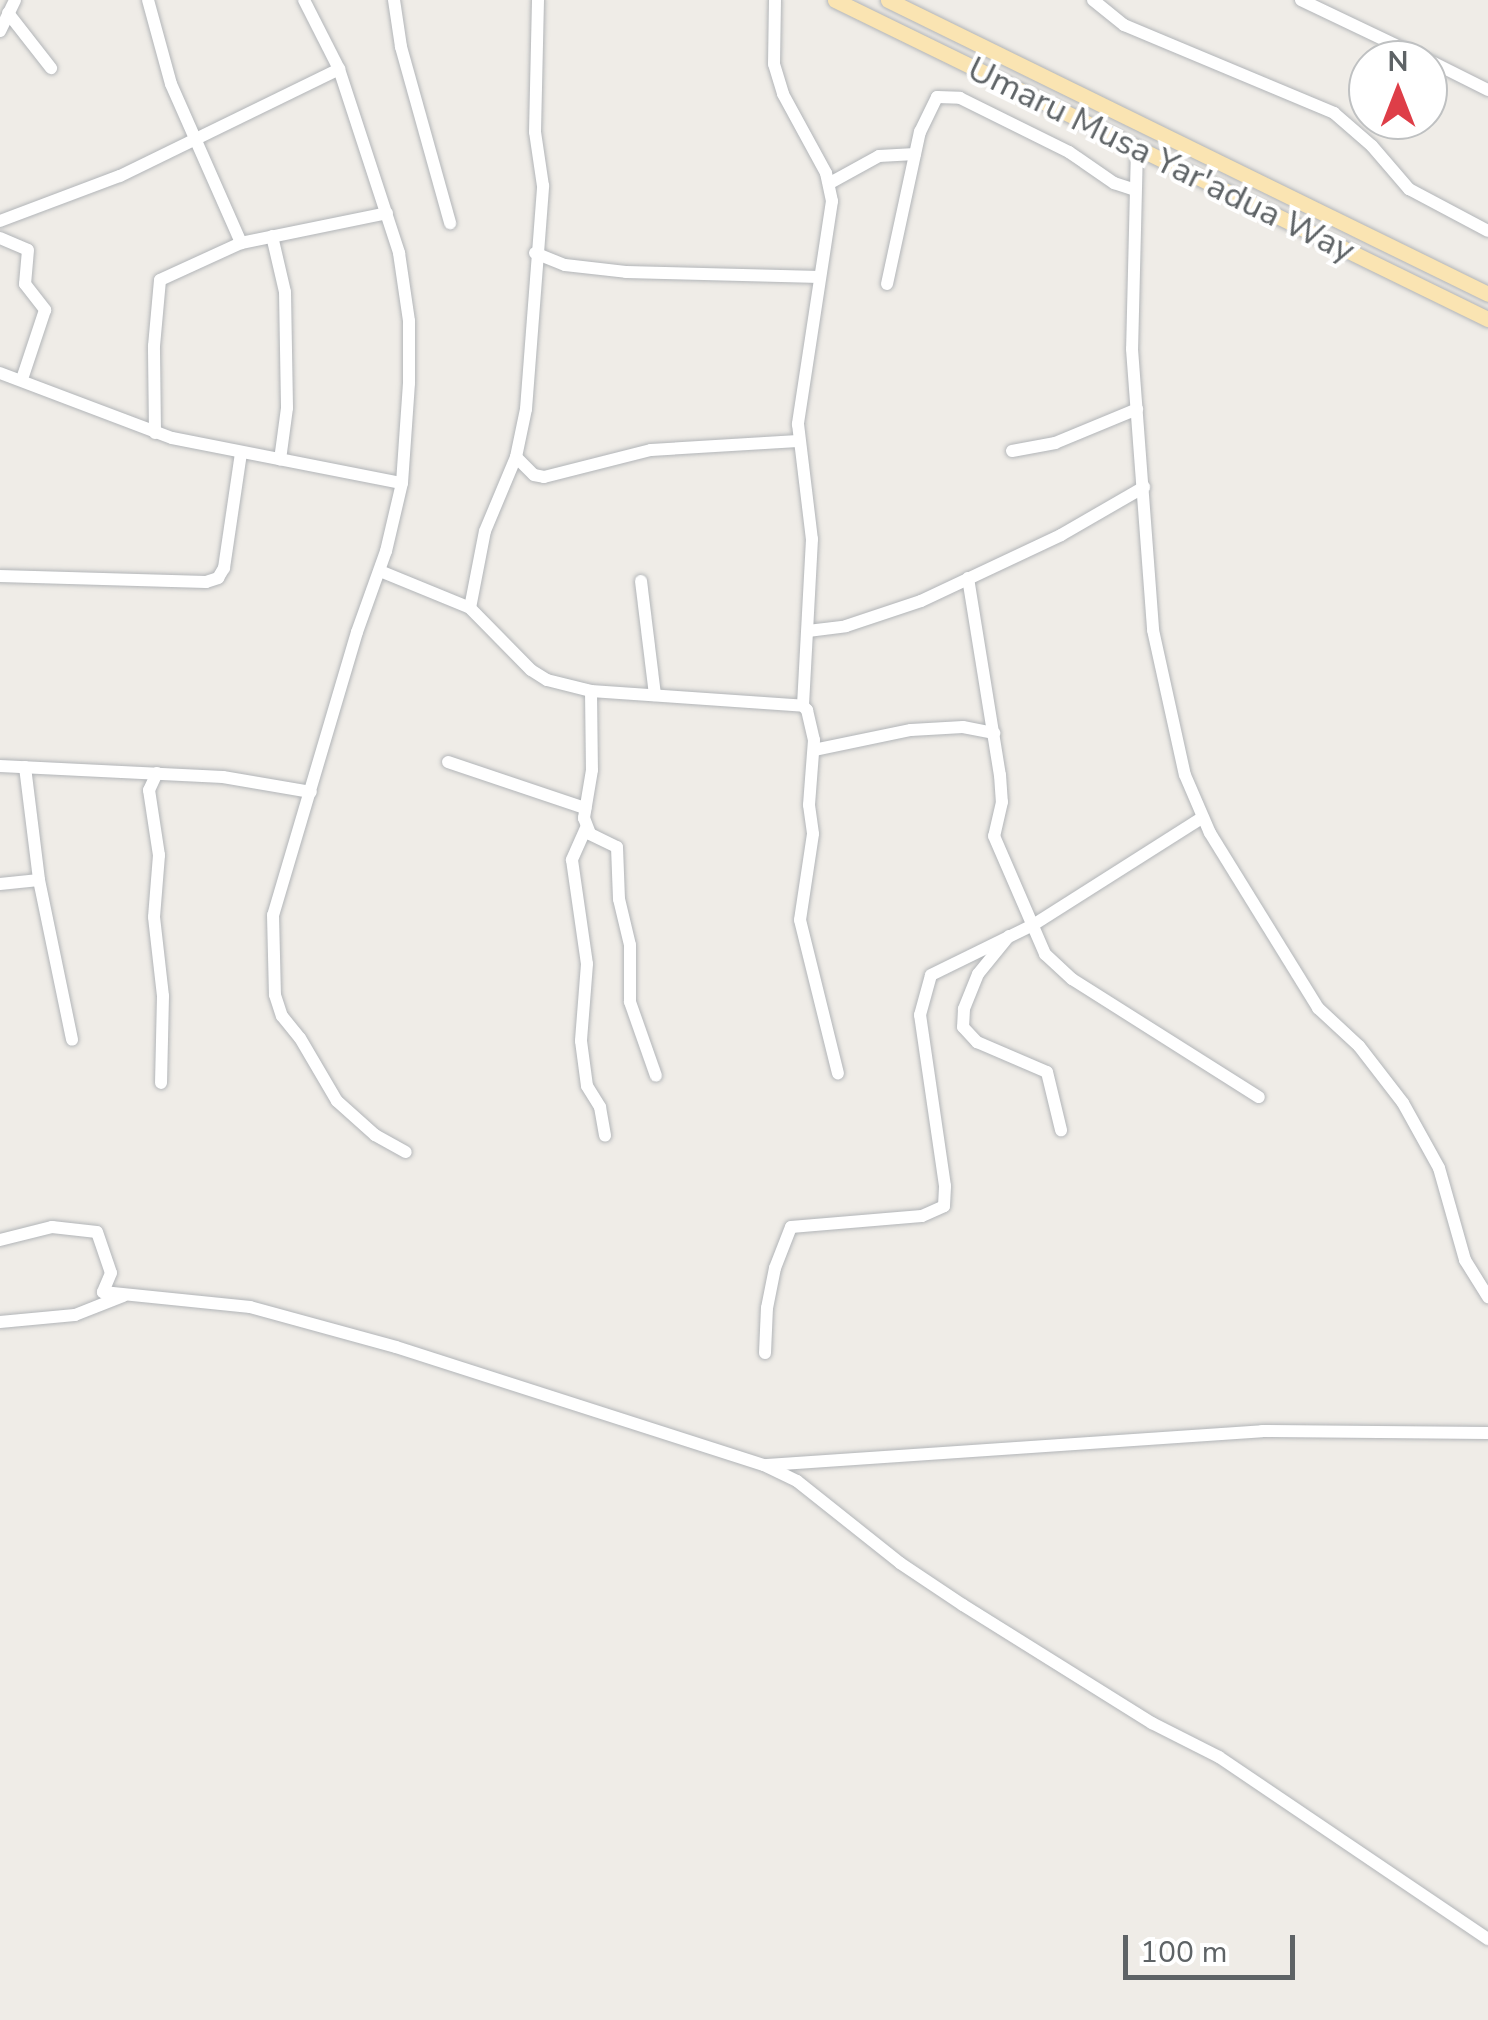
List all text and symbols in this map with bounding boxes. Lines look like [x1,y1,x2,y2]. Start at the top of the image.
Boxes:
north arrow [1348,40,1448,140]
text: N [1388,43,1408,81]
street label: Umaru Musa Yar'adua Way [961,48,1361,272]
scale bar [1128,1915,1300,1977]
text: 100 m [1140,1932,1227,1973]

